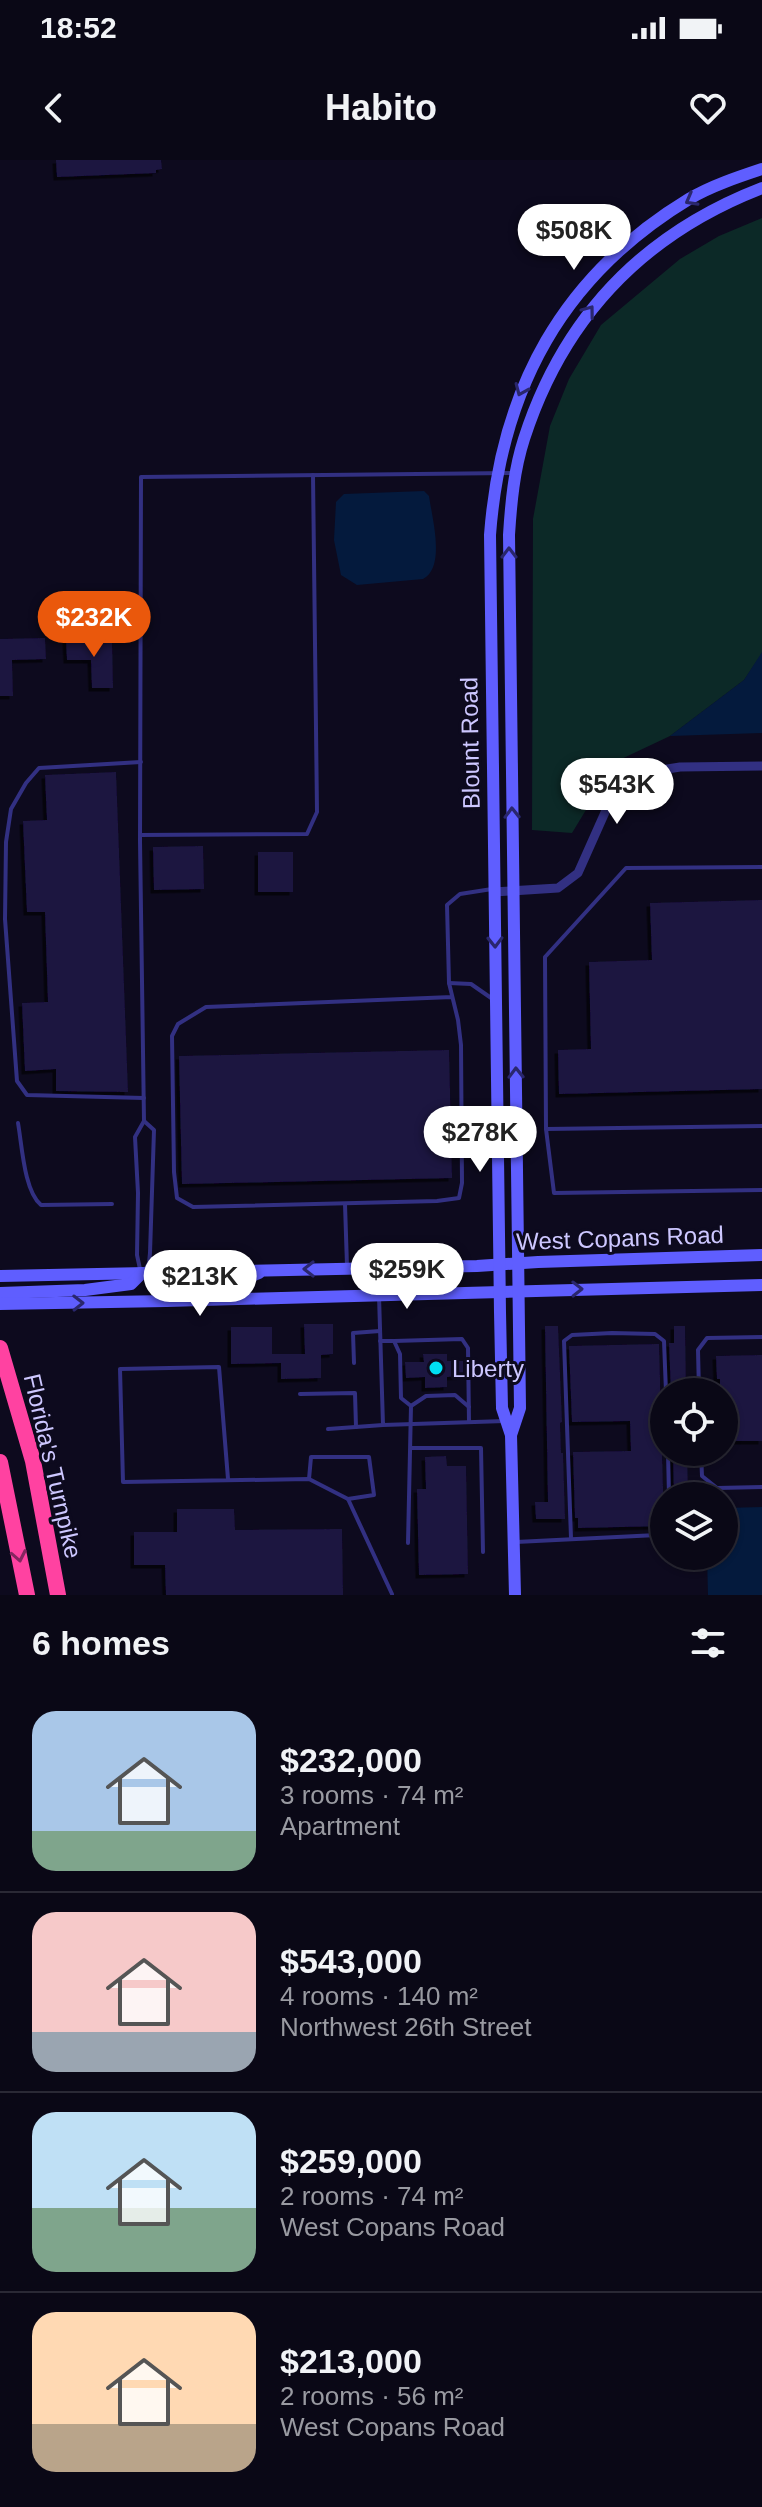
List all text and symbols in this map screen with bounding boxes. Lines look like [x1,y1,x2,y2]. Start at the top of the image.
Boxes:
text: 18:52 [40,11,117,44]
icon: back [32,86,76,130]
icon: heart [686,86,730,130]
text: Habito [325,87,437,128]
one-way arrow [685,190,700,206]
pin: $508K [518,204,630,272]
text: $508K [536,215,612,245]
one-way arrow [580,306,594,320]
one-way arrow [515,382,531,397]
one-way arrow [500,546,518,559]
pin: $232K [38,591,150,659]
text: $232K [56,602,132,632]
street label: Blount Road [455,677,485,809]
pin: $543K [561,758,673,826]
text: $543K [579,769,655,799]
one-way arrow [504,806,521,819]
one-way arrow [486,936,504,949]
one-way arrow [507,1066,525,1079]
pin: $278K [424,1106,536,1174]
text: $278K [442,1117,518,1147]
street label: West Copans Road [516,1221,724,1255]
pin: $259K [351,1243,463,1311]
pin: $213K [144,1250,256,1318]
text: $259K [369,1254,445,1284]
text: $213K [162,1261,238,1291]
one-way arrow [302,1261,315,1278]
one-way arrow [571,1281,584,1298]
one-way arrow [72,1294,85,1312]
place label: Liberty [452,1355,524,1382]
marker: Liberty [427,1359,445,1377]
street label: Florida's Turnpike [19,1371,87,1561]
map controls [650,1378,738,1570]
button: locate [650,1378,738,1466]
button: layers [650,1482,738,1570]
one-way arrow [10,1549,27,1562]
icon: filters [686,1621,730,1665]
text: 6 homes [32,1624,170,1662]
text: $232,000 [280,1741,422,1779]
icon: home [96,1743,192,1839]
text: 3 rooms · 74 m² [280,1780,464,1810]
text: Apartment [280,1811,400,1841]
text: $543,000 [280,1942,422,1980]
icon: home [96,1944,192,2040]
text: 4 rooms · 140 m² [280,1981,478,2011]
text: Northwest 26th Street [280,2012,531,2042]
text: $259,000 [280,2142,422,2180]
icon: home [96,2144,192,2240]
text: 2 rooms · 74 m² [280,2181,464,2211]
text: West Copans Road [280,2212,505,2242]
text: $213,000 [280,2342,422,2380]
icon: home [96,2344,192,2440]
text: 2 rooms · 56 m² [280,2381,464,2411]
text: West Copans Road [280,2412,505,2442]

